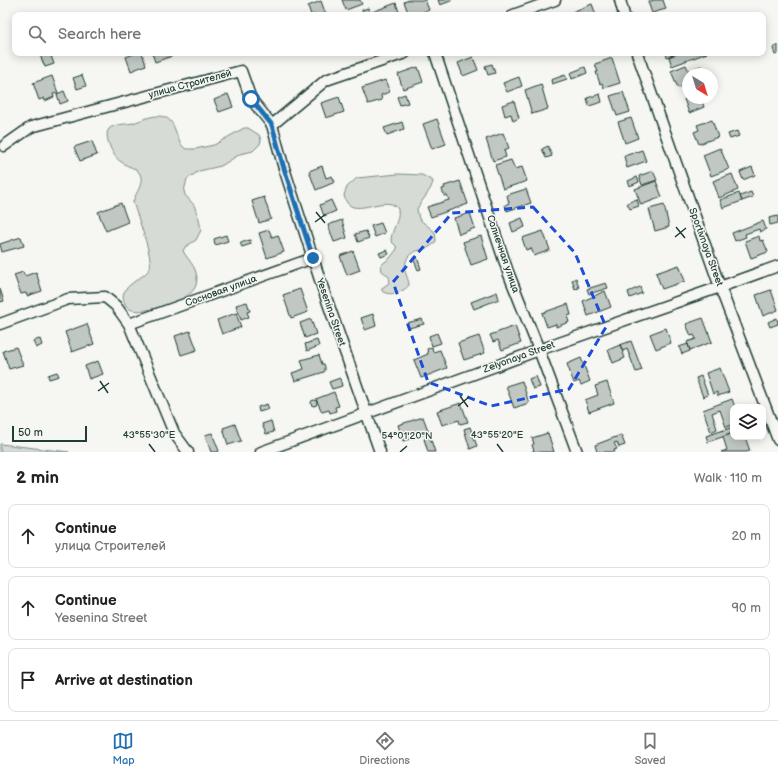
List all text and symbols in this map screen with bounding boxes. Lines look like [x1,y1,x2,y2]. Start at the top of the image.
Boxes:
search box [12,12,766,56]
icon: search [26,23,48,45]
text: Search here [58,25,141,44]
street label: улица Строителей [147,67,233,101]
north arrow [682,68,718,104]
route start [242,90,260,108]
street label: Sportivnaya Street [686,206,726,288]
street label: Солнечная улица [484,214,522,295]
route end [304,249,322,267]
street label: Сосновая улица [184,273,258,309]
street label: Yesenina Street [313,276,348,348]
street label: Zelyonaya Street [481,338,556,376]
map controls [730,404,766,440]
button: layers [730,404,766,440]
scale bar [12,424,87,443]
text: 50 m [18,426,43,439]
text: 43°55'30"E [123,429,176,441]
text: 43°55'20"E [471,429,524,441]
text: 54°01'20"N [381,430,433,442]
text: 2 min [16,468,59,488]
text: Walk · 110 m [694,470,762,486]
text: Continue [55,519,117,538]
icon: ahead [17,525,39,547]
text: 20 m [731,528,761,544]
text: улица Строителей [55,538,166,554]
text: Continue [55,591,117,610]
icon: ahead [17,597,39,619]
text: 90 m [732,600,761,616]
text: Yesenina Street [55,610,147,626]
icon: arrive [17,669,39,691]
text: Arrive at destination [55,671,193,690]
tab: Map [112,730,135,767]
tab: Directions [359,730,410,767]
tab: Saved [635,730,666,767]

